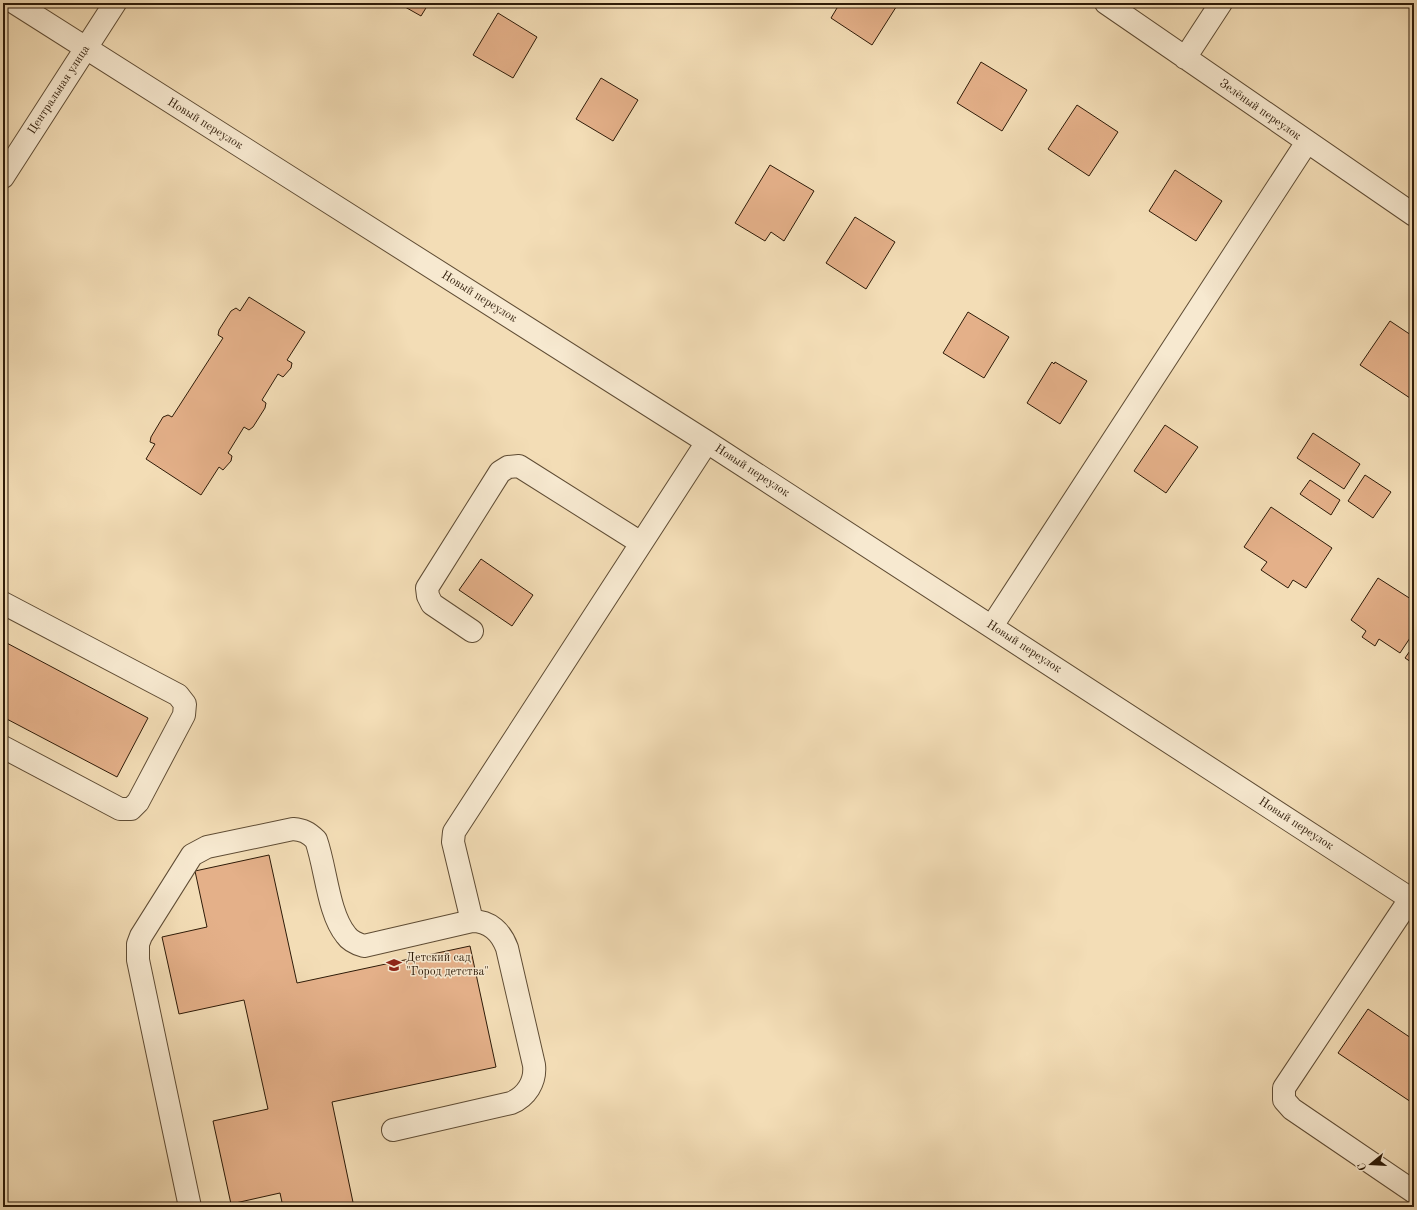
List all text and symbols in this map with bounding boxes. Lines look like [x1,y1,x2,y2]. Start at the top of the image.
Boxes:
street label: Центральная улица [26,43,92,137]
street label: Зелёный переулок [1217,77,1303,143]
street label: Новый переулок [165,96,245,152]
street label: Новый переулок [439,269,519,325]
street label: Новый переулок [712,442,792,500]
street label: Новый переулок [984,618,1064,676]
street label: Новый переулок [1256,795,1336,853]
place label: Детский сад "Город детства" [406,952,489,978]
school or university icon: Детский сад "Город детства" [385,956,403,974]
north arrow [1351,1144,1391,1184]
text: С [1357,1161,1369,1172]

